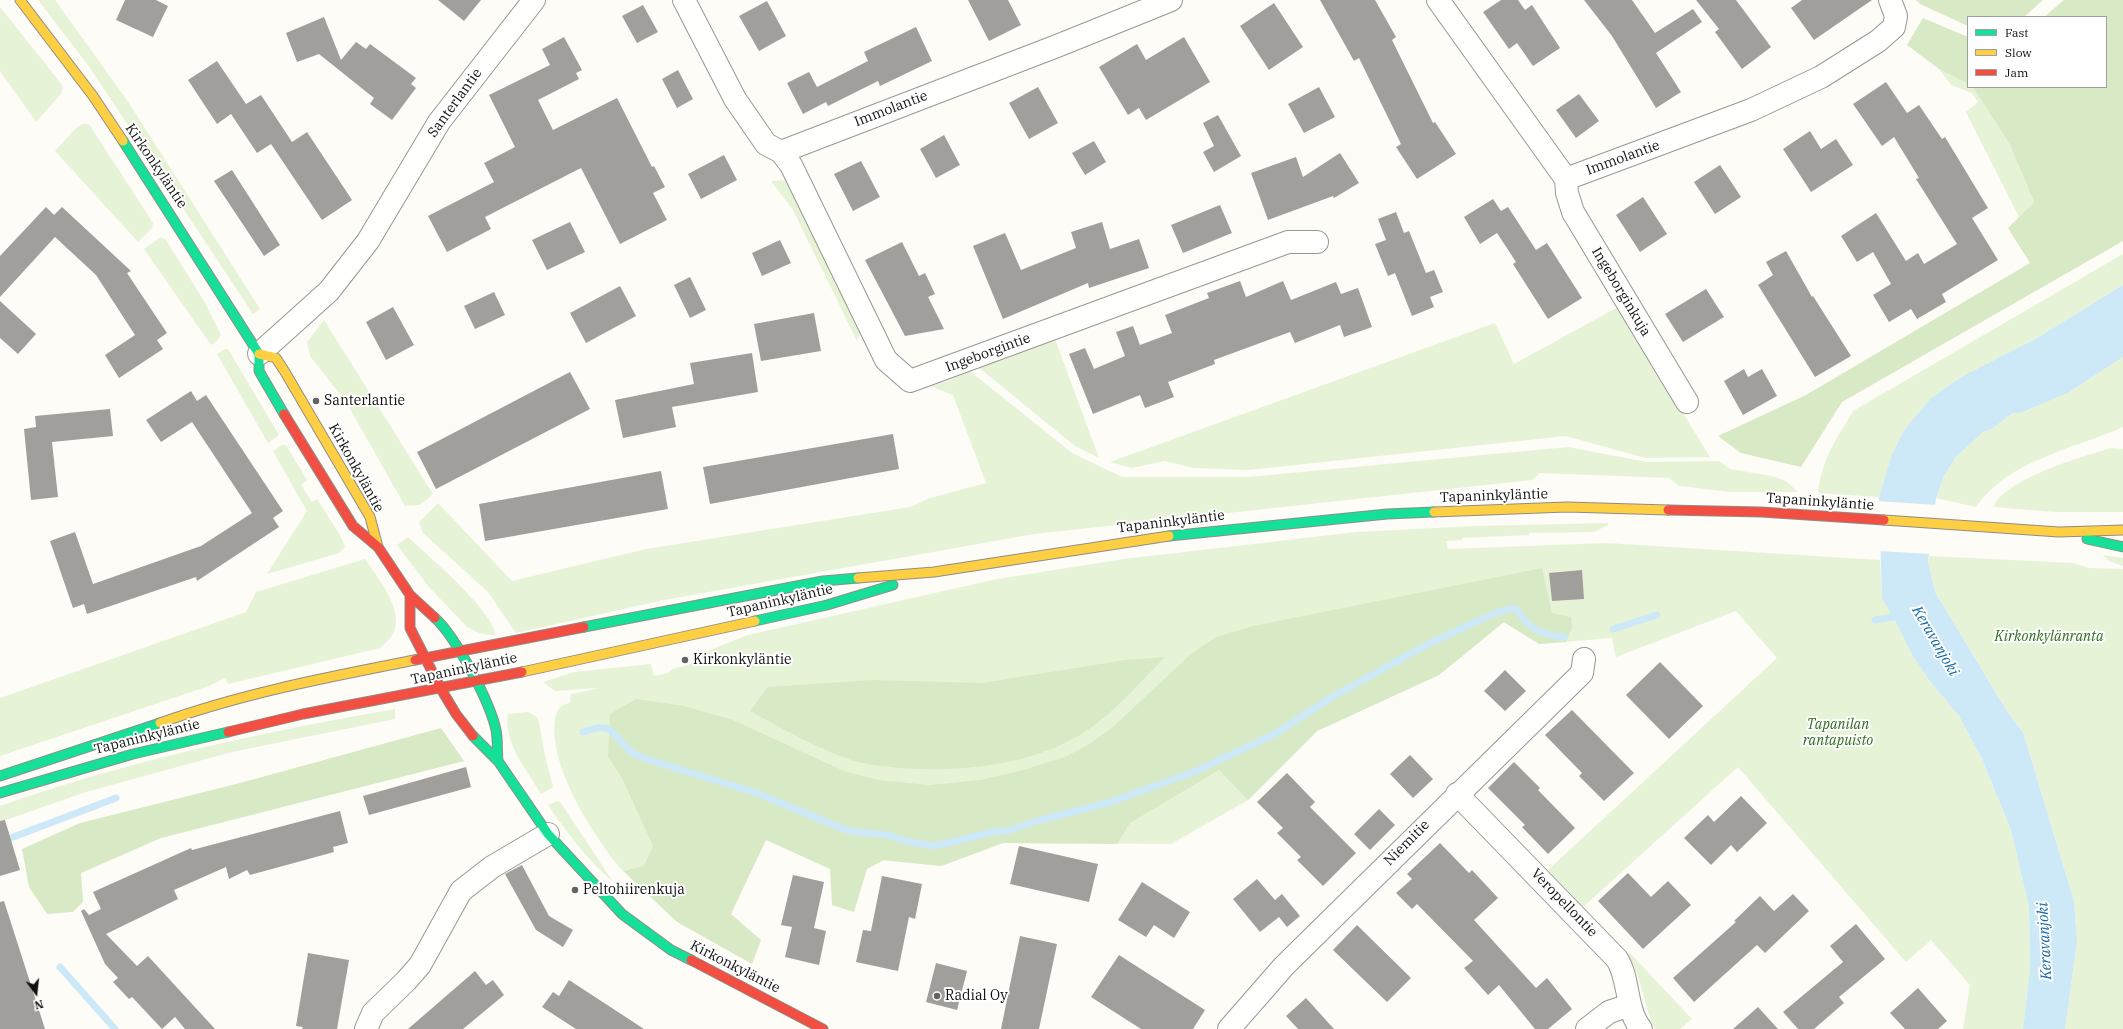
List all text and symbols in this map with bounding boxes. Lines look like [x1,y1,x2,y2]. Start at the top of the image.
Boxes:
legend [1967,16,2107,88]
text: Fast [2005,25,2029,40]
text: Slow [2005,45,2032,60]
street label: Santerlantie [424,65,486,141]
text: Jam [2005,65,2028,80]
street label: Immolantie [852,87,930,131]
street label: Kirkonkyläntie [121,120,191,212]
street label: Immolantie [1584,137,1662,179]
street label: Ingeborginkuja [1588,244,1654,340]
street label: Ingeborgintie [943,330,1033,376]
place label: Santerlantie [324,393,405,409]
marker: Santerlantie [311,396,321,406]
street label: Kirkonkyläntie [325,421,387,515]
street label: Tapaninkyläntie [1440,486,1548,506]
street label: Tapaninkyläntie [1765,490,1875,514]
street label: Tapaninkyläntie [1116,507,1226,537]
street label: Tapaninkyläntie [725,581,835,621]
water label: Keravanjoki [1908,603,1962,679]
park label: Kirkonkylänranta [1994,629,2104,645]
street label: Tapaninkyläntie [409,650,519,688]
place label: Kirkonkyläntie [693,652,792,668]
marker: Kirkonkyläntie [680,655,690,665]
street label: Tapaninkyläntie [92,716,202,758]
park label: Tapanilan rantapuisto [1803,717,1873,750]
street label: Niemitie [1381,817,1433,869]
street label: Veropellontie [1527,865,1601,941]
place label: Peltohiirenkuja [583,882,685,898]
marker: Peltohiirenkuja [570,885,580,895]
water label: Keravanjoki [2034,902,2056,980]
street label: Kirkonkyläntie [687,937,783,997]
north arrow [16,973,56,1013]
place label: Radial Oy [945,988,1008,1004]
marker: Radial Oy [932,991,942,1001]
text: N [33,997,45,1012]

